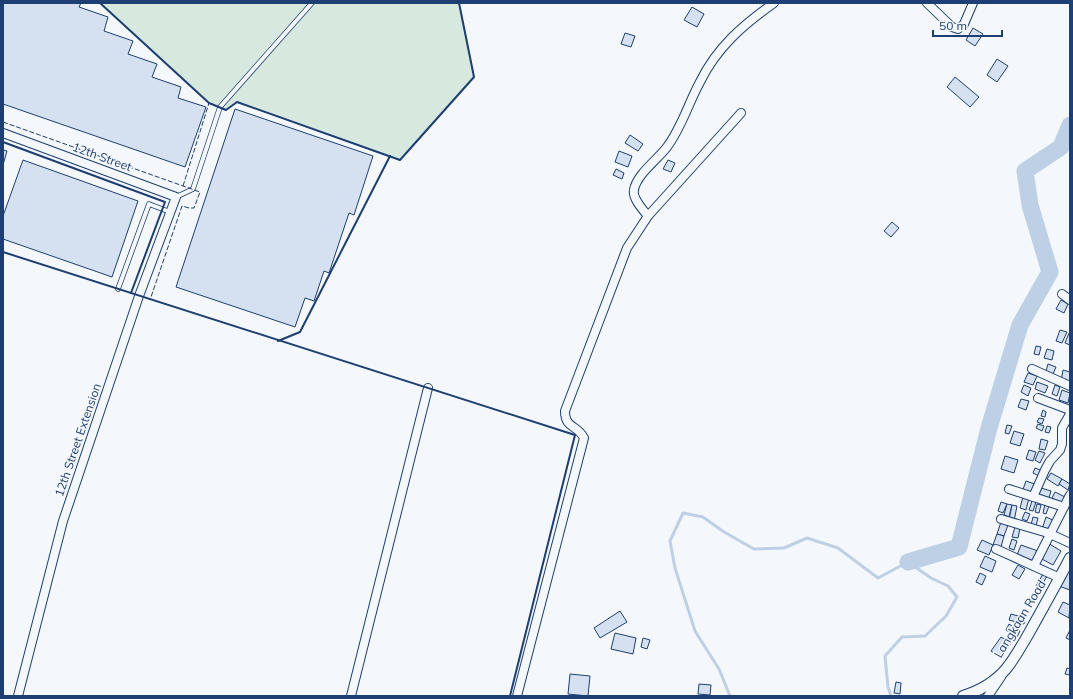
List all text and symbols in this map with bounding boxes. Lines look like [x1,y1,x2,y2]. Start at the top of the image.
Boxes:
scale bar [933,12,1002,38]
text: 50 m [939,18,967,33]
street label: 12th Street [70,139,134,174]
street label: 12th Street Extension [51,381,104,499]
street label: Langkaan Road [990,577,1049,660]

